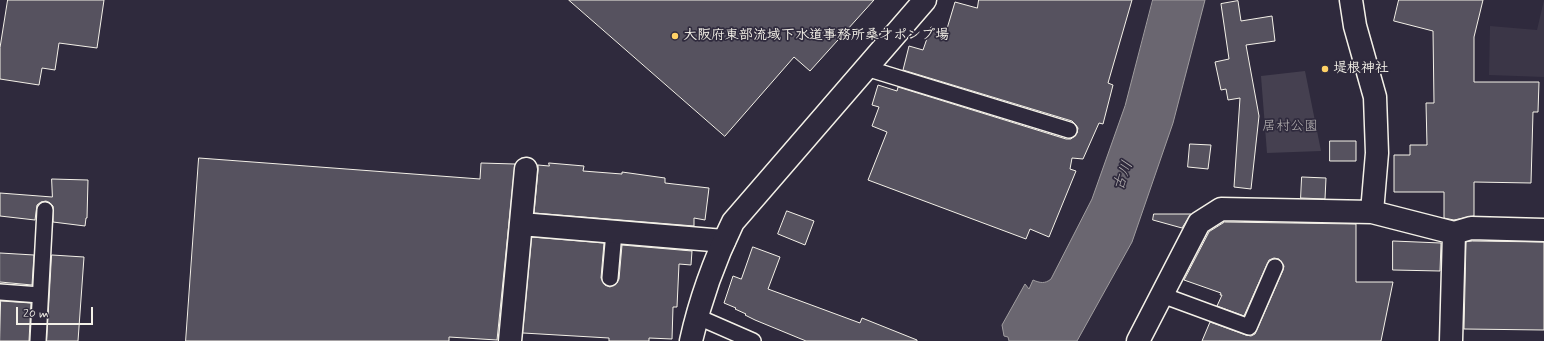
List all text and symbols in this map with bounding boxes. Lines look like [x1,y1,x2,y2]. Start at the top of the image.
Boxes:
place label: 大阪府東部流域下水道事務所桑才ポンプ場 [683,28,949,44]
marker: 大阪府東部流域下水道事務所桑才ポンプ場 [670,31,680,41]
place label: 堤根神社 [1333,61,1389,77]
marker: 堤根神社 [1320,64,1330,74]
park label: 居村公園 [1262,119,1318,135]
water label: 古川 [1110,159,1138,193]
scale bar [18,299,95,325]
text: 20 m [23,306,49,322]

